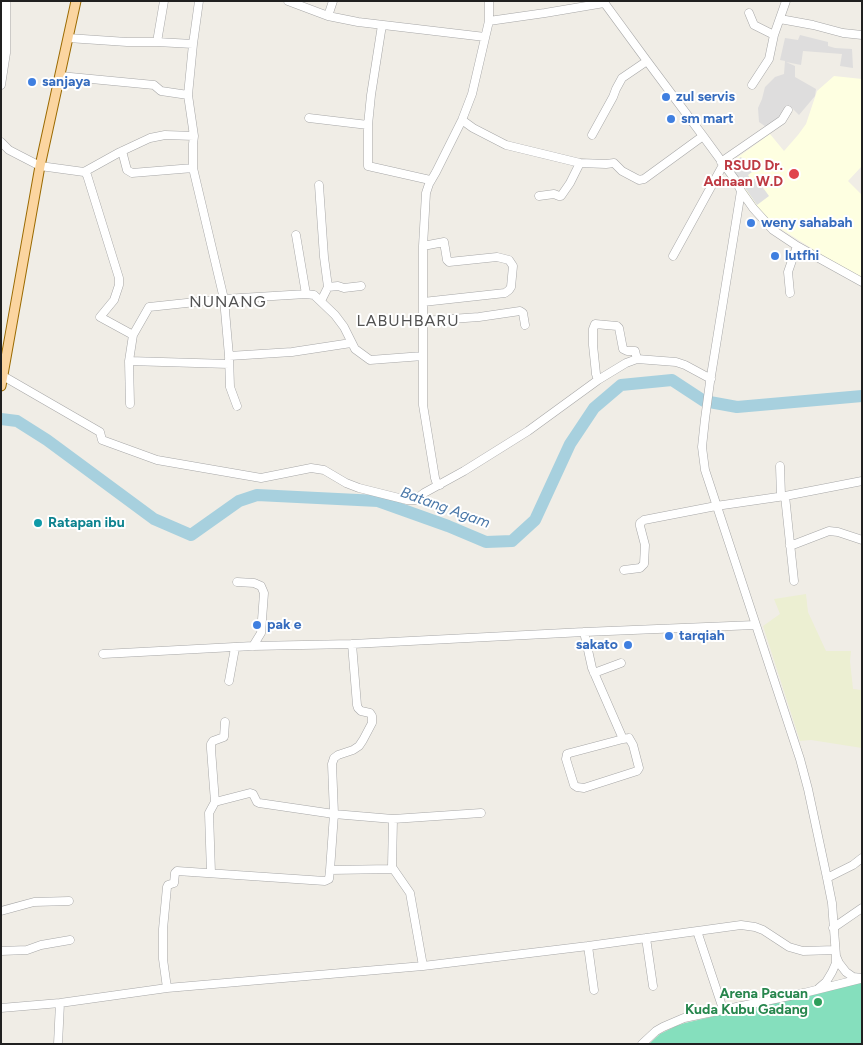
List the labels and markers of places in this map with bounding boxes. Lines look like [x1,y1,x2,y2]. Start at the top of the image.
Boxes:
place label: sanjaya [42,74,91,90]
marker: sanjaya [26,76,38,88]
place label: zul servis [676,89,735,105]
marker: zul servis [660,91,672,103]
place label: sm mart [681,111,734,127]
marker: sm mart [665,113,677,125]
place label: RSUD Dr. Adnaan W.D [704,158,783,190]
marker: RSUD Dr. Adnaan W.D [787,167,801,181]
place label: weny sahabah [761,215,853,231]
marker: weny sahabah [745,217,757,229]
place label: lutfhi [785,248,819,264]
marker: lutfhi [769,250,781,262]
place label: Ratapan ibu [48,515,125,531]
marker: Ratapan ibu [32,517,44,529]
place label: pak e [267,617,301,633]
marker: pak e [251,619,263,631]
place label: tarqiah [679,628,725,644]
marker: tarqiah [663,630,675,642]
place label: sakato [576,637,618,653]
marker: sakato [622,639,634,651]
place label: Arena Pacuan Kuda Kubu Gadang [685,986,808,1019]
marker: Arena Pacuan Kuda Kubu Gadang [812,996,824,1008]

